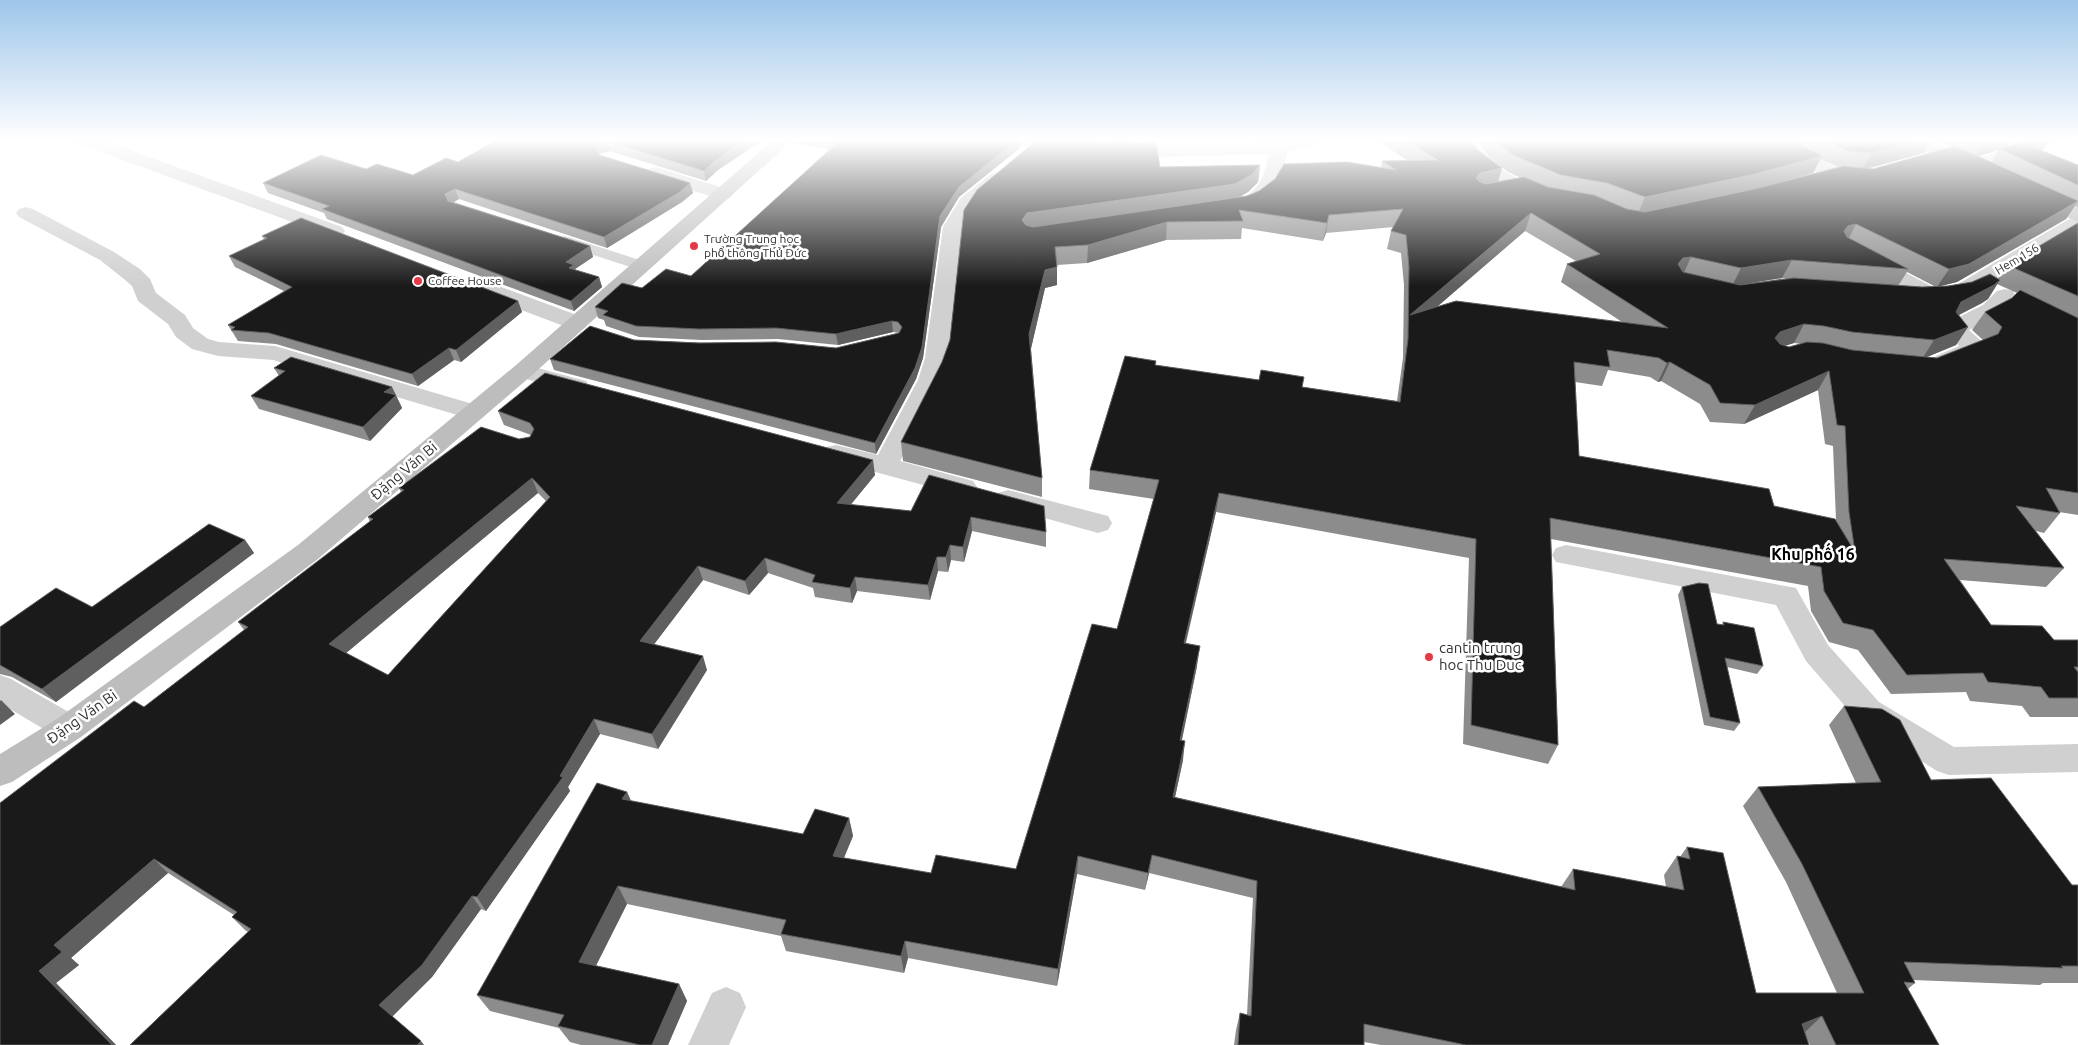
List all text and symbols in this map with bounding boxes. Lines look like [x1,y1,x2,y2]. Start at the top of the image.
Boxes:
place label: Trường Trung học phổ thông Thủ Đức [704,232,807,259]
marker: Trường Trung học phổ thông Thủ Đức [688,240,700,252]
street label: Hem 156 [1993,240,2041,277]
place label: Coffee House [428,274,502,287]
marker: Coffee House [412,275,424,287]
street label: Đặng Văn Bi [367,438,440,503]
district label: Khu phố 16 [1771,542,1855,563]
place label: cantin trung hoc Thu Duc [1439,639,1522,673]
marker: cantin trung hoc Thu Duc [1423,651,1435,663]
street label: Đặng Văn Bi [44,686,120,747]

